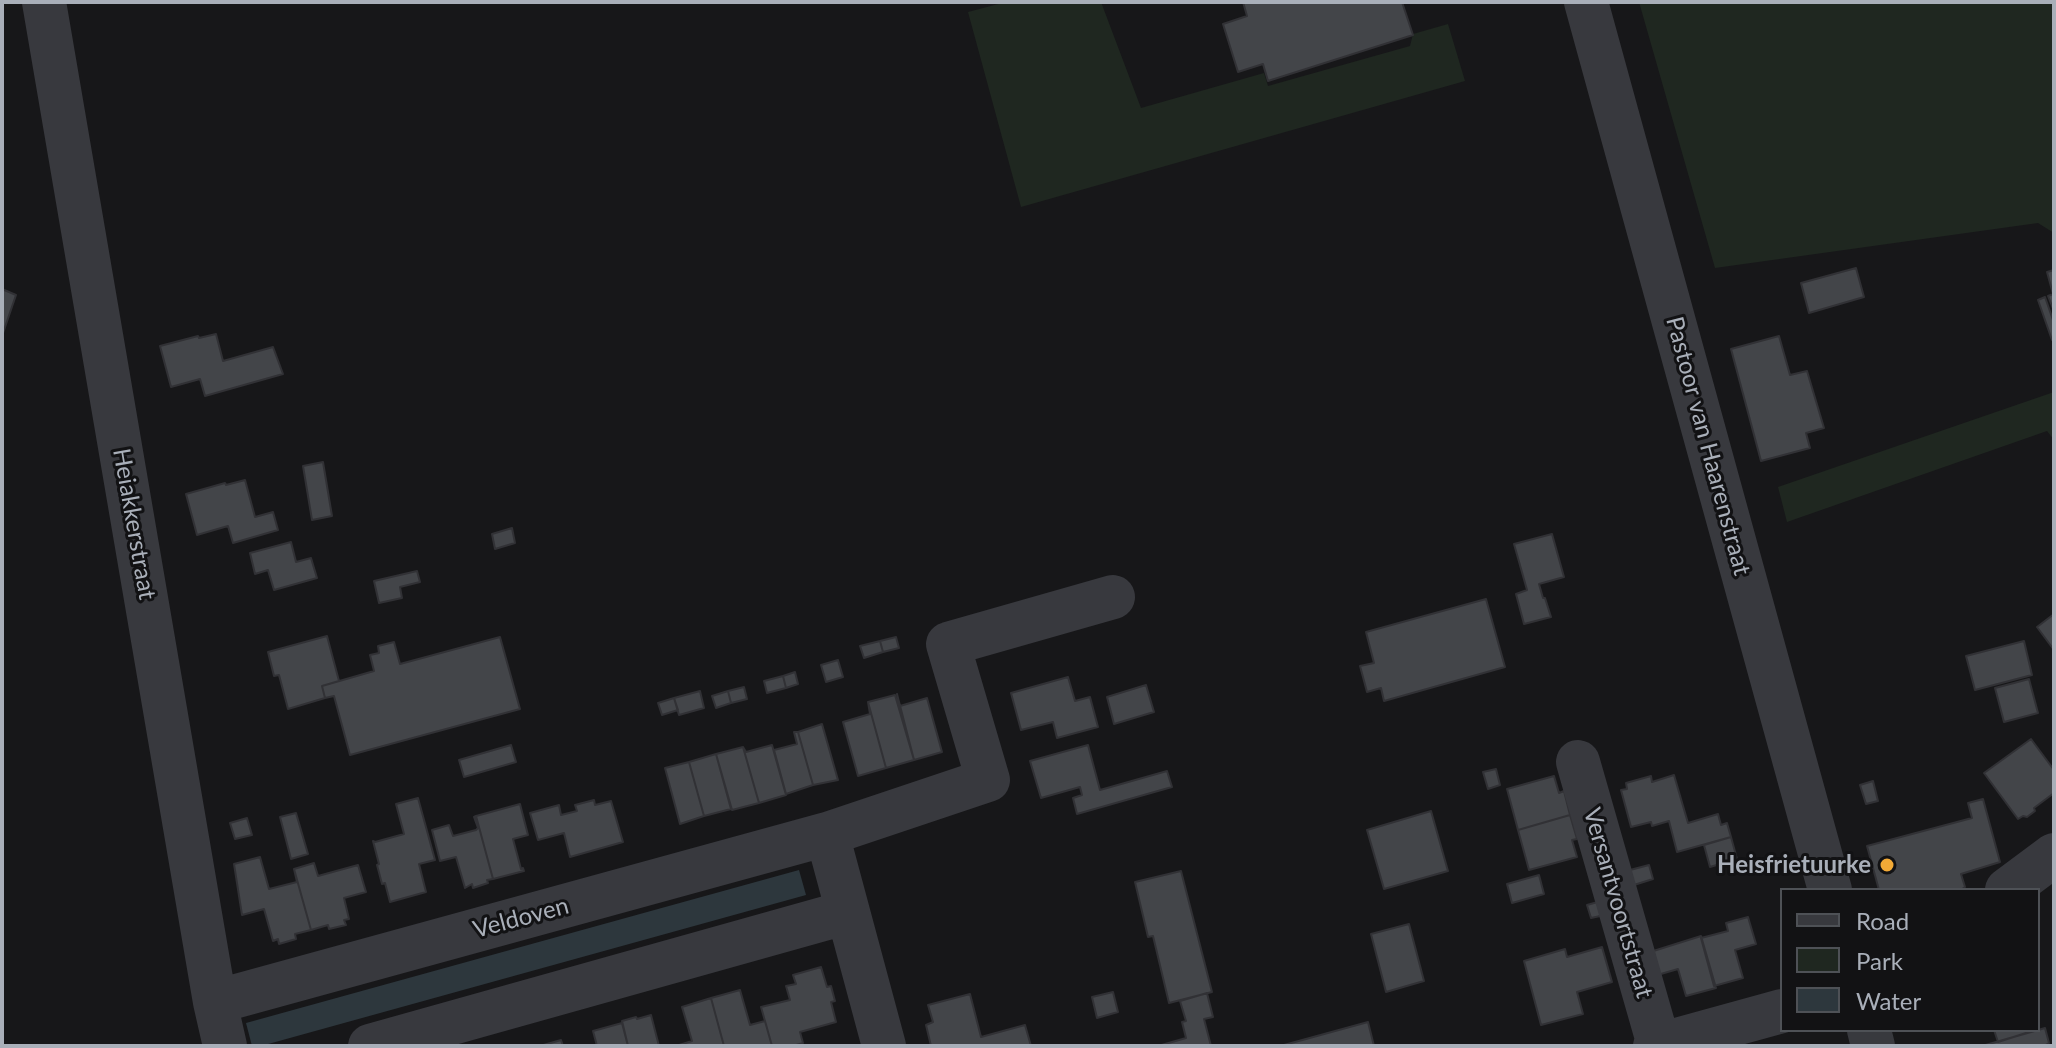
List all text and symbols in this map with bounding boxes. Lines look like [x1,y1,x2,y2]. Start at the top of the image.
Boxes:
street label: Pastoor van Haarenstraat [1660,314,1756,578]
street label: Heiakkerstraat [107,446,161,602]
street label: Versantvoortstraat [1577,805,1659,1001]
place label: Heisfrietuurke [1717,851,1871,879]
marker: Heisfrietuurke [1878,856,1896,874]
legend [1780,888,2040,1032]
street label: Veldoven [470,891,572,945]
text: Road [1856,906,1909,935]
text: Park [1856,946,1903,975]
text: Water [1856,986,1921,1015]

